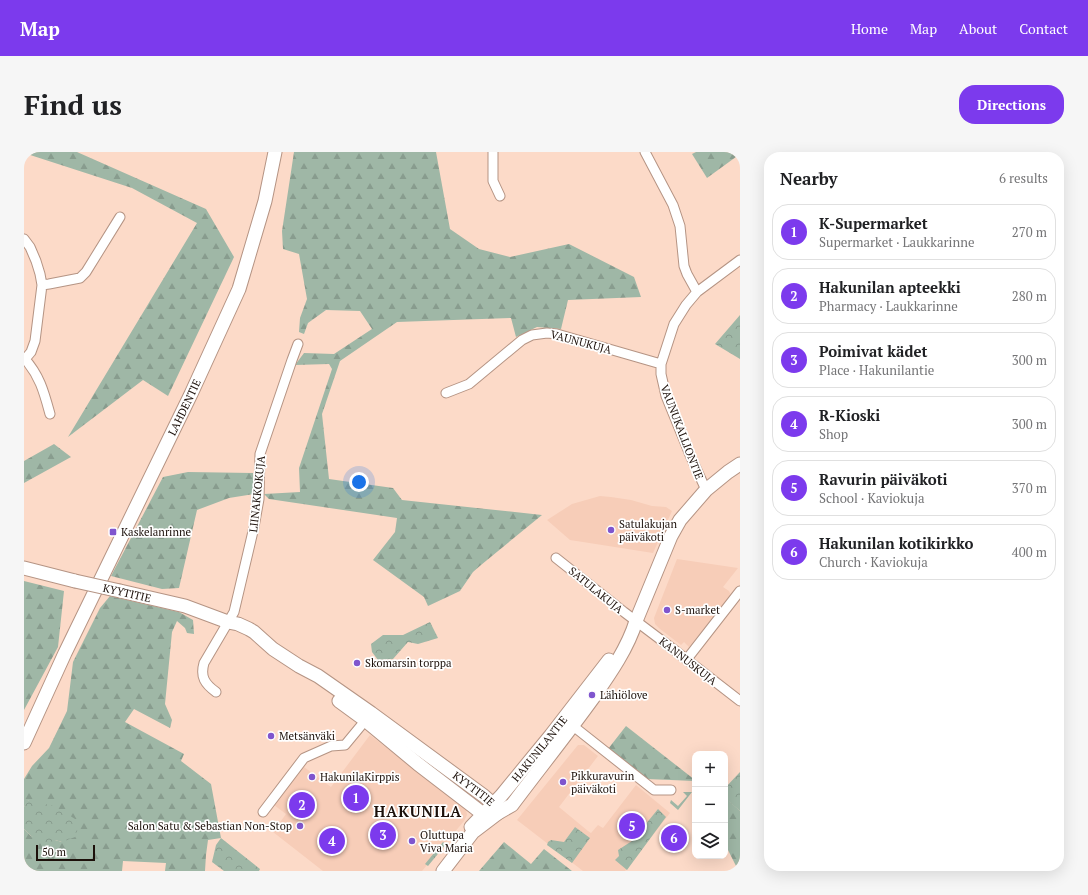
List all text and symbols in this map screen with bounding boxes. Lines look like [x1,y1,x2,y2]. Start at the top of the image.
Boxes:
text: Map [20,16,60,41]
text: Home [851,19,888,38]
text: Map [910,19,937,38]
text: About [959,19,997,38]
text: Contact [1019,19,1068,38]
button: Directions [959,85,1064,124]
text: Find us [24,86,122,123]
text: Nearby [780,167,838,190]
text: 6 results [999,169,1048,187]
text: K-Supermarket [819,213,928,233]
text: 1 [790,223,798,241]
text: 270 m [1012,223,1047,241]
text: Supermarket · Laukkarinne [819,233,974,251]
text: Hakunilan apteekki [819,277,961,297]
text: 2 [790,287,798,305]
text: 280 m [1012,287,1047,305]
text: Pharmacy · Laukkarinne [819,297,958,315]
street label: VAUNUKUJA [549,327,613,357]
text: Poimivat kädet [819,341,927,361]
text: 3 [790,351,798,369]
text: 300 m [1012,351,1047,369]
text: Place · Hakunilantie [819,361,934,379]
street label: LAHDENTIE [165,377,204,438]
street label: VAUNUKALLIONTIE [657,383,707,481]
text: R-Kioski [819,405,880,425]
text: 4 [790,415,798,433]
text: 300 m [1012,415,1047,433]
text: Shop [819,425,848,443]
street label: LIINAKKOKUJA [246,454,268,533]
text: Ravurin päiväkoti [819,469,948,489]
your location [349,472,369,492]
text: 5 [790,479,798,497]
text: 370 m [1012,479,1047,497]
text: School · Kaviokuja [819,489,925,507]
place label: Satulakujan päiväkoti [619,517,677,544]
place label: Kaskelanrinne [121,525,192,539]
marker: Satulakujan päiväkoti [606,525,616,535]
marker: Kaskelanrinne [108,527,118,537]
text: Hakunilan kotikirkko [819,533,973,553]
text: 6 [790,543,798,561]
text: 400 m [1012,543,1047,561]
text: Church · Kaviokuja [819,553,928,571]
street label: SATULAKUJA [566,564,626,617]
street label: KYYTITIE [102,581,152,605]
place label: S-market [675,603,720,617]
marker: S-market [662,605,672,615]
street label: KANNUSKUJA [656,634,720,688]
place label: Skomarsin torppa [365,656,452,670]
marker: Skomarsin torppa [352,658,362,668]
place label: Lähiölove [600,688,648,702]
marker: Lähiölove [587,690,597,700]
street label: HAKUNILANTIE [509,713,570,785]
place label: Metsänväki [279,729,335,743]
marker: Metsänväki [266,731,276,741]
map controls [692,751,728,859]
button: + [692,751,728,787]
street label: KYYTITIE [450,768,497,809]
place label: Pikkuravurin päiväkoti [571,769,635,796]
place label: HakunilaKirppis [320,770,400,784]
marker: HakunilaKirppis [307,772,317,782]
marker: Pikkuravurin päiväkoti [558,777,568,787]
pin: 1 [343,783,369,813]
button: − [692,787,728,823]
pin: 2 [289,790,315,820]
district label: HAKUNILA [374,801,462,821]
pin: 5 [619,811,645,841]
place label: Salon Satu & Sebastian Non-Stop [128,819,292,833]
pin: 3 [370,820,396,850]
marker: Salon Satu & Sebastian Non-Stop [295,821,305,831]
pin: 6 [661,823,687,853]
button: layers [692,823,728,859]
pin: 4 [319,826,345,856]
place label: Oluttupa Viva Maria [420,828,473,855]
marker: Oluttupa Viva Maria [407,836,417,846]
scale bar [36,843,95,862]
text: 50 m [42,845,66,859]

